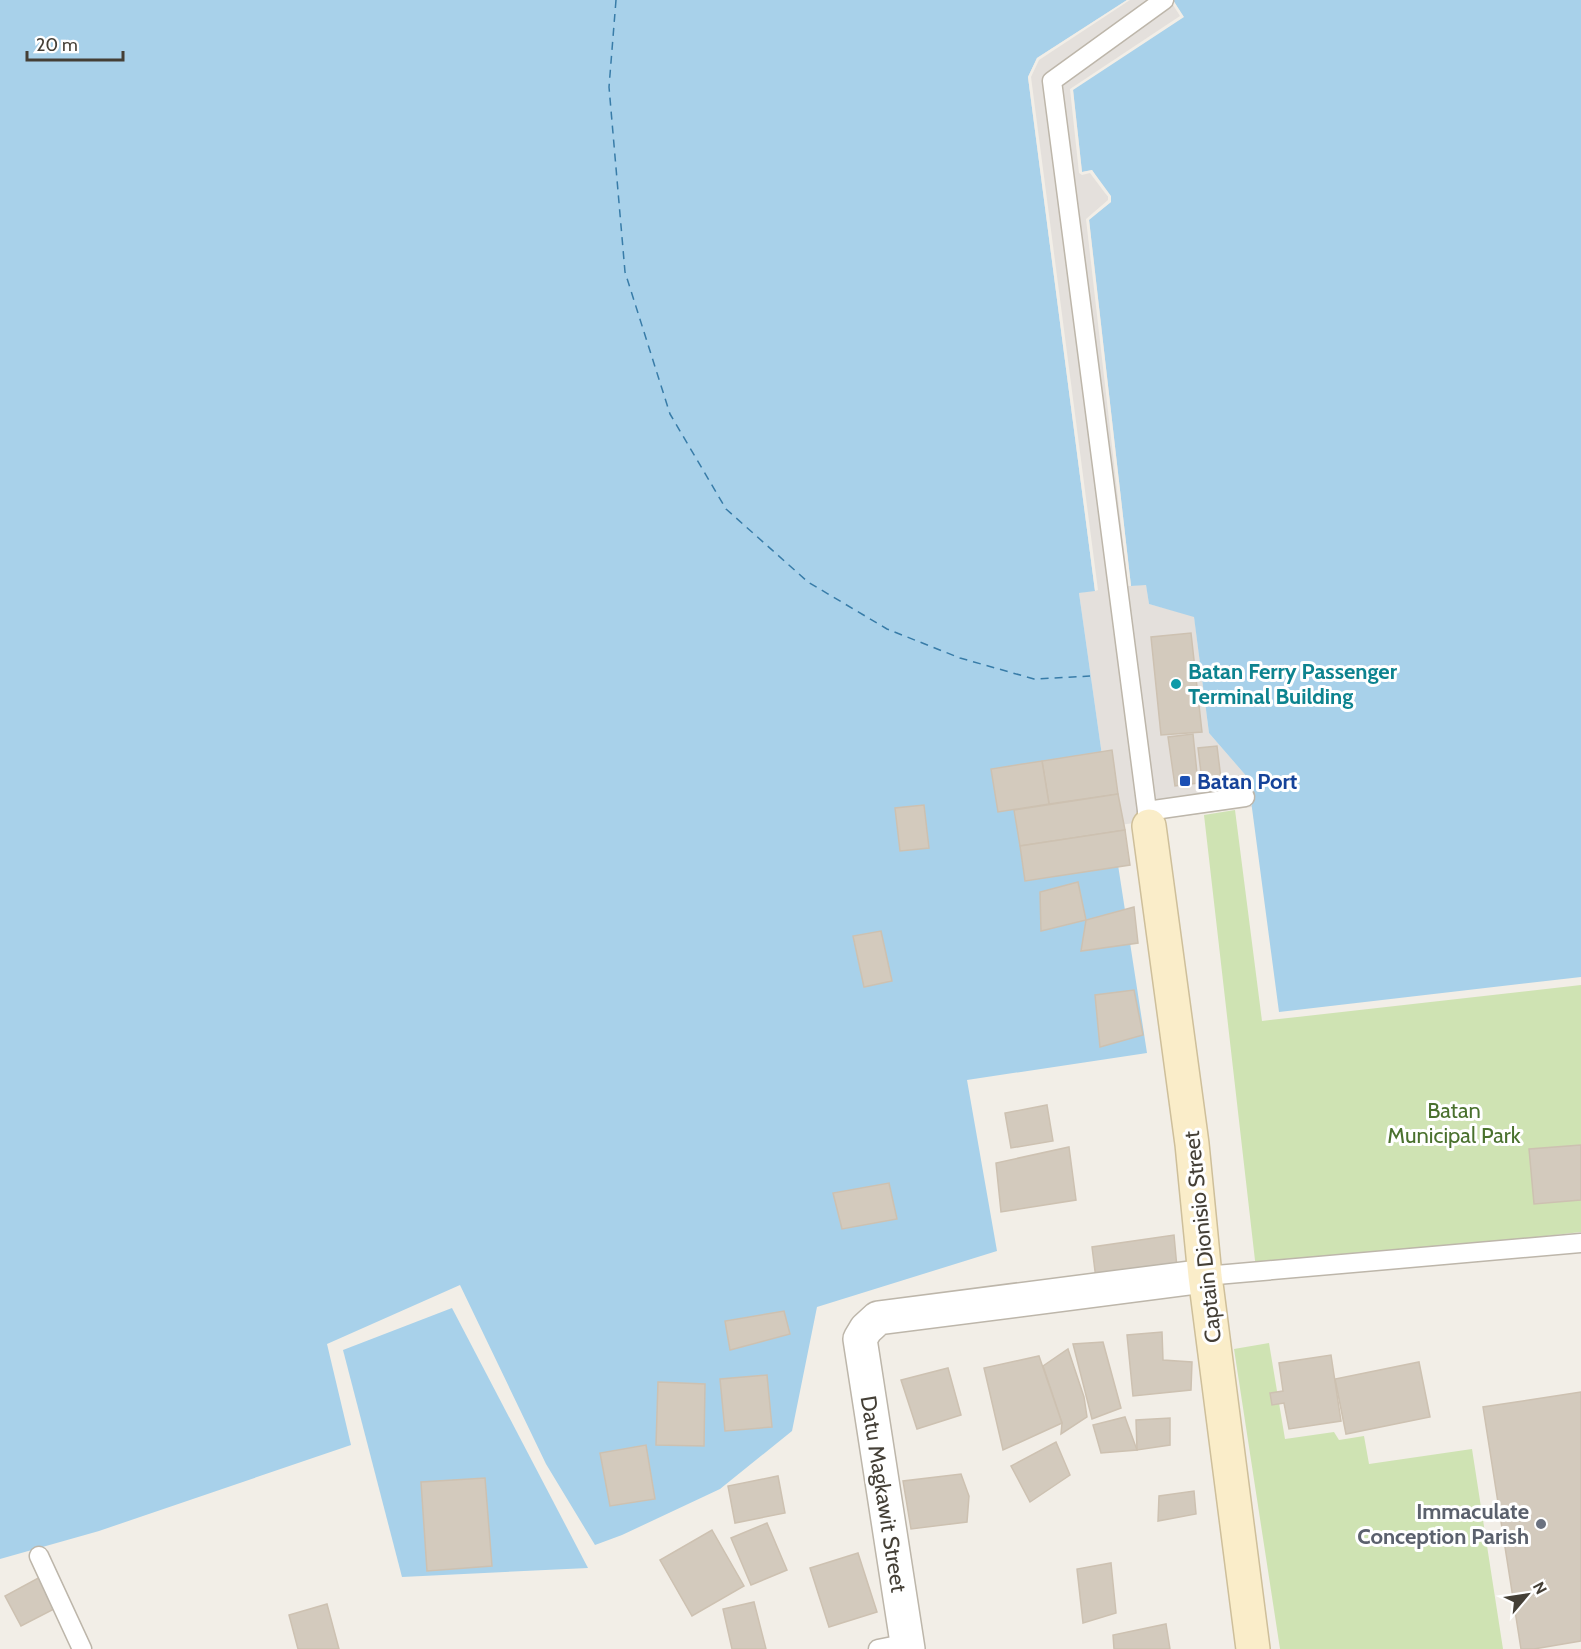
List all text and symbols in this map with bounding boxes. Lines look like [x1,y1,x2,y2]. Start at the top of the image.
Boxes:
scale bar [27,24,123,62]
text: 20 m [36,34,78,56]
place label: Batan Ferry Passenger Terminal Building [1188,658,1398,710]
marker: Batan Ferry Passenger Terminal Building [1169,677,1183,691]
place label: Batan Port [1197,768,1298,795]
marker: Batan Port [1178,774,1192,788]
park label: Batan Municipal Park [1387,1097,1521,1149]
street label: Captain Dionisio Street [1178,1129,1227,1344]
street label: Datu Magkawit Street [855,1394,912,1595]
place label: Immaculate Conception Parish [1357,1498,1529,1550]
marker: Immaculate Conception Parish [1534,1517,1548,1531]
north arrow [1497,1565,1557,1625]
text: N [1529,1578,1551,1598]

